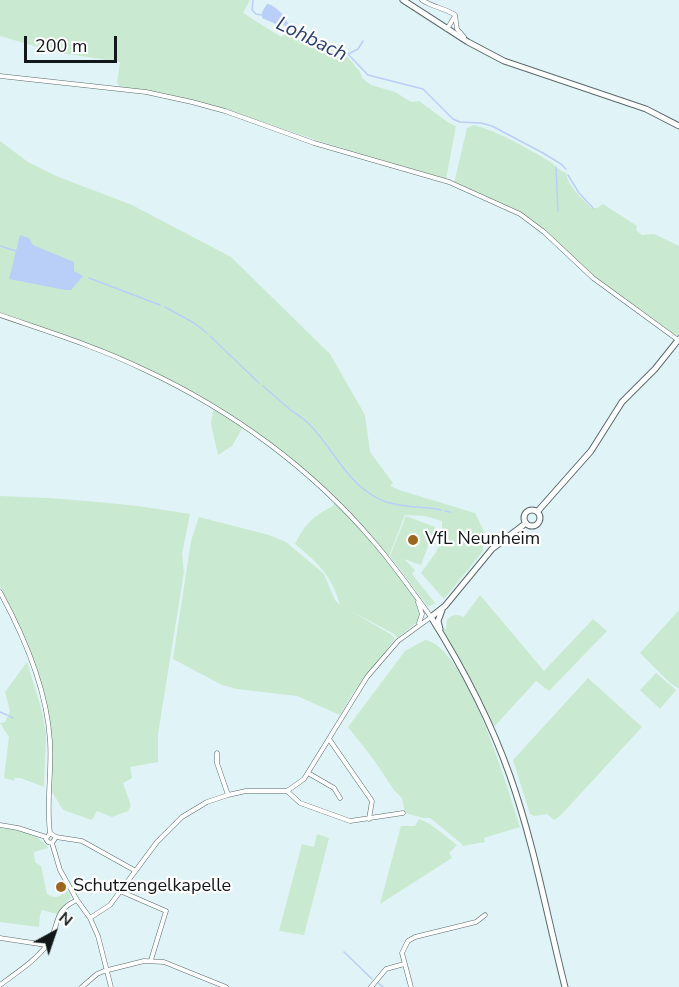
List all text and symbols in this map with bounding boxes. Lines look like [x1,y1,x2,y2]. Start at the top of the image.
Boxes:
water label: Lohbach [272,13,350,67]
scale bar [27,24,120,62]
text: 200 m [35,34,87,58]
place label: VfL Neunheim [425,529,540,551]
marker: VfL Neunheim [406,533,420,547]
place label: Schutzengelkapelle [73,876,231,898]
marker: Schutzengelkapelle [54,880,68,894]
north arrow [24,903,84,963]
text: N [54,907,77,931]

